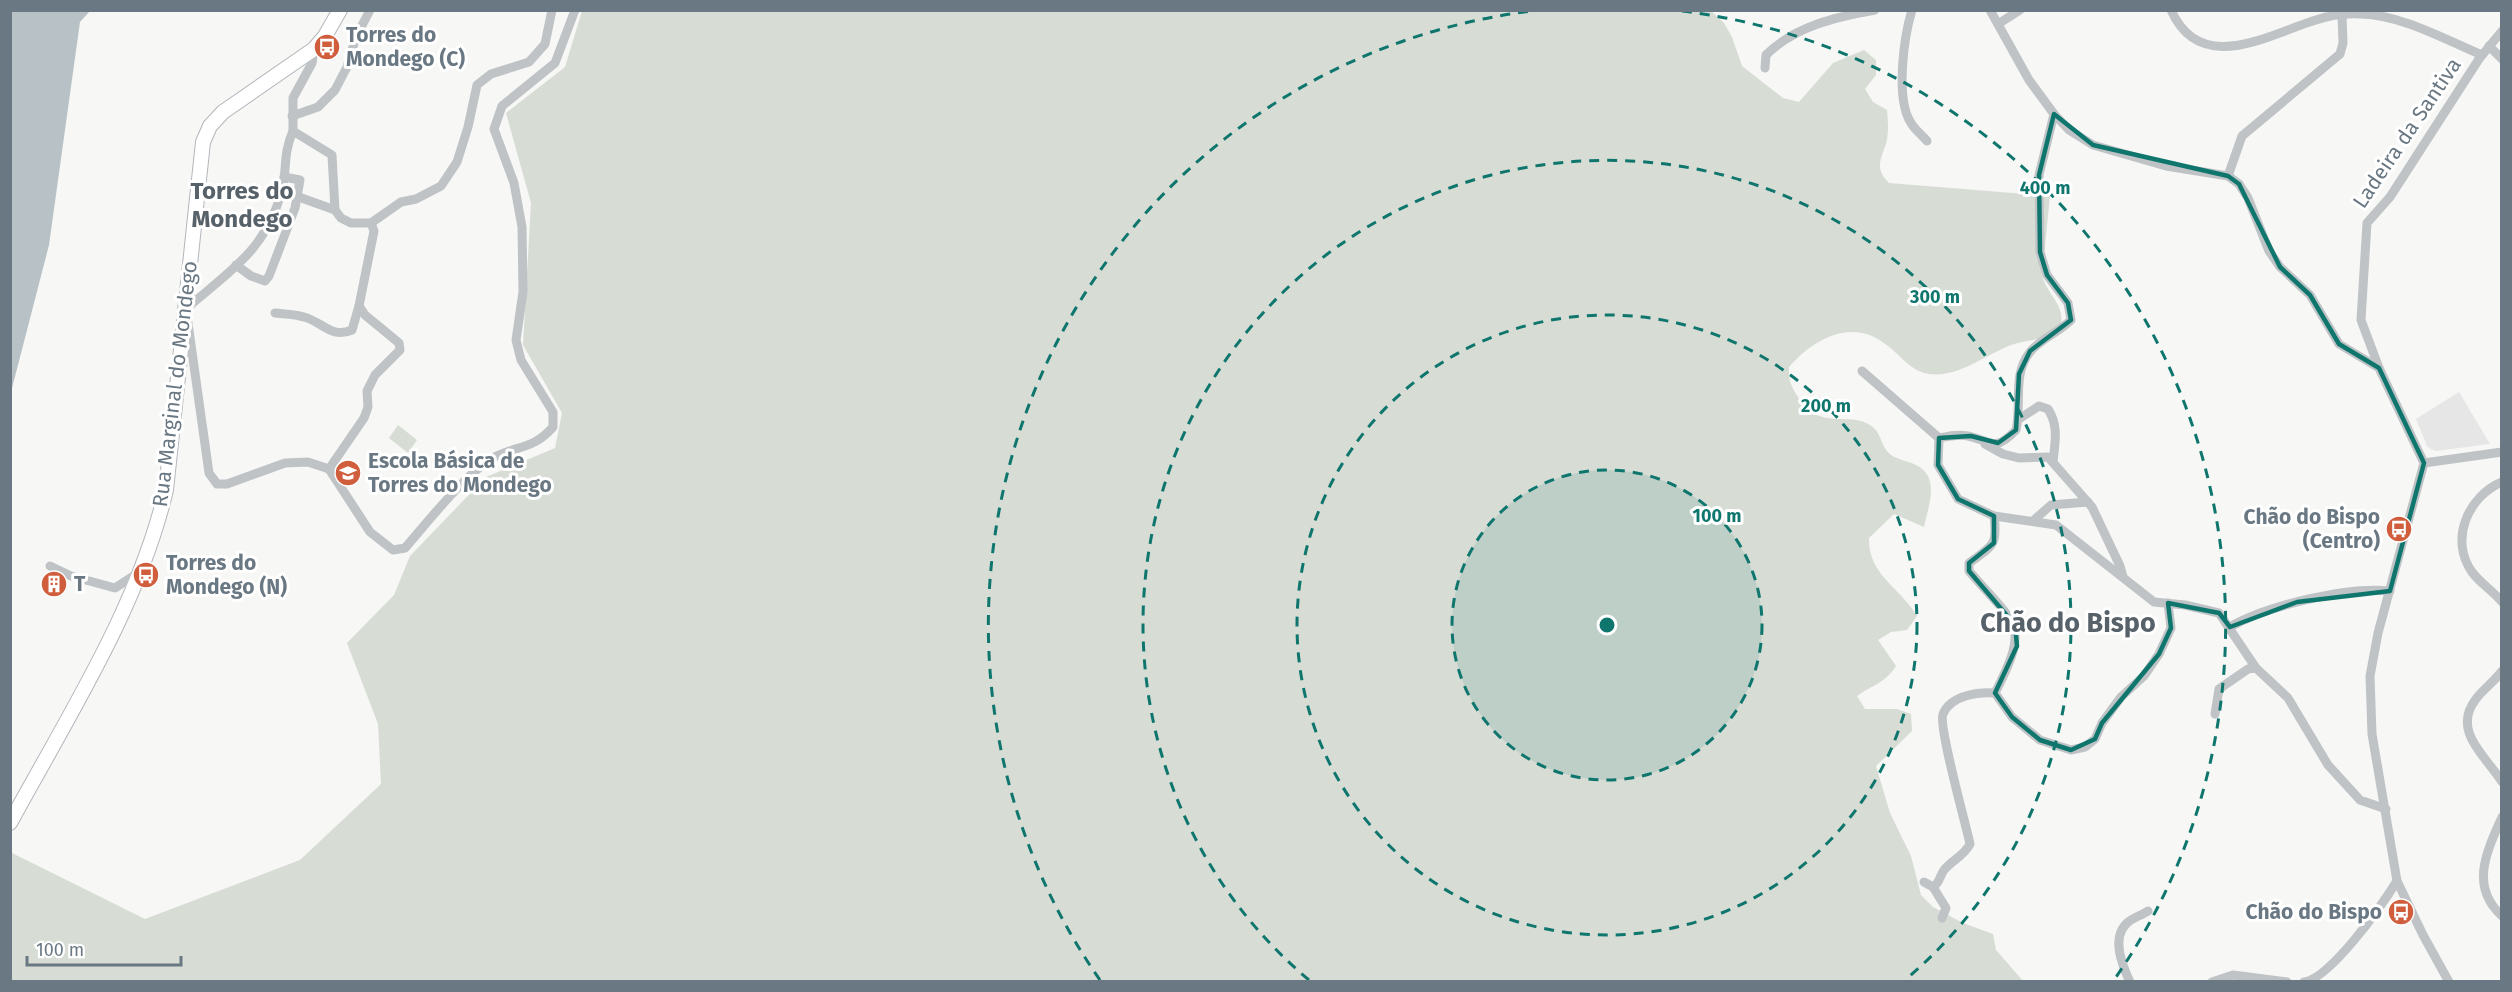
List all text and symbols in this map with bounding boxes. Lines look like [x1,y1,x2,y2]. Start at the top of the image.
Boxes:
place label: Torres do Mondego (C) [346,22,465,72]
bus stop icon: Torres do Mondego (C) [312,32,342,62]
street label: Ladeira da Santiva [2347,53,2467,213]
district label: Torres do Mondego [190,177,294,233]
text: 400 m [2020,177,2070,199]
street label: Rua Marginal do Mondego [147,259,203,509]
text: 300 m [1909,286,1960,308]
text: 200 m [1801,395,1851,417]
place label: Escola Básica de Torres do Mondego [368,448,552,498]
school or university icon: Escola Básica de Torres do Mondego [333,458,363,488]
place label: Chão do Bispo (Centro) [2244,504,2380,554]
text: 100 m [1693,505,1741,527]
bus stop icon: Chão do Bispo (Centro) [2384,514,2414,544]
place label: Torres do Mondego (N) [166,550,287,600]
bus stop icon: Torres do Mondego (N) [131,560,161,590]
building icon: T [39,569,69,599]
place label: T [74,571,86,597]
district label: Chão do Bispo [1980,607,2156,639]
centre of rings [1597,615,1617,635]
bus stop icon: Chão do Bispo [2386,897,2416,927]
place label: Chão do Bispo [2246,899,2382,925]
scale bar [27,929,182,967]
text: 100 m [36,939,84,961]

